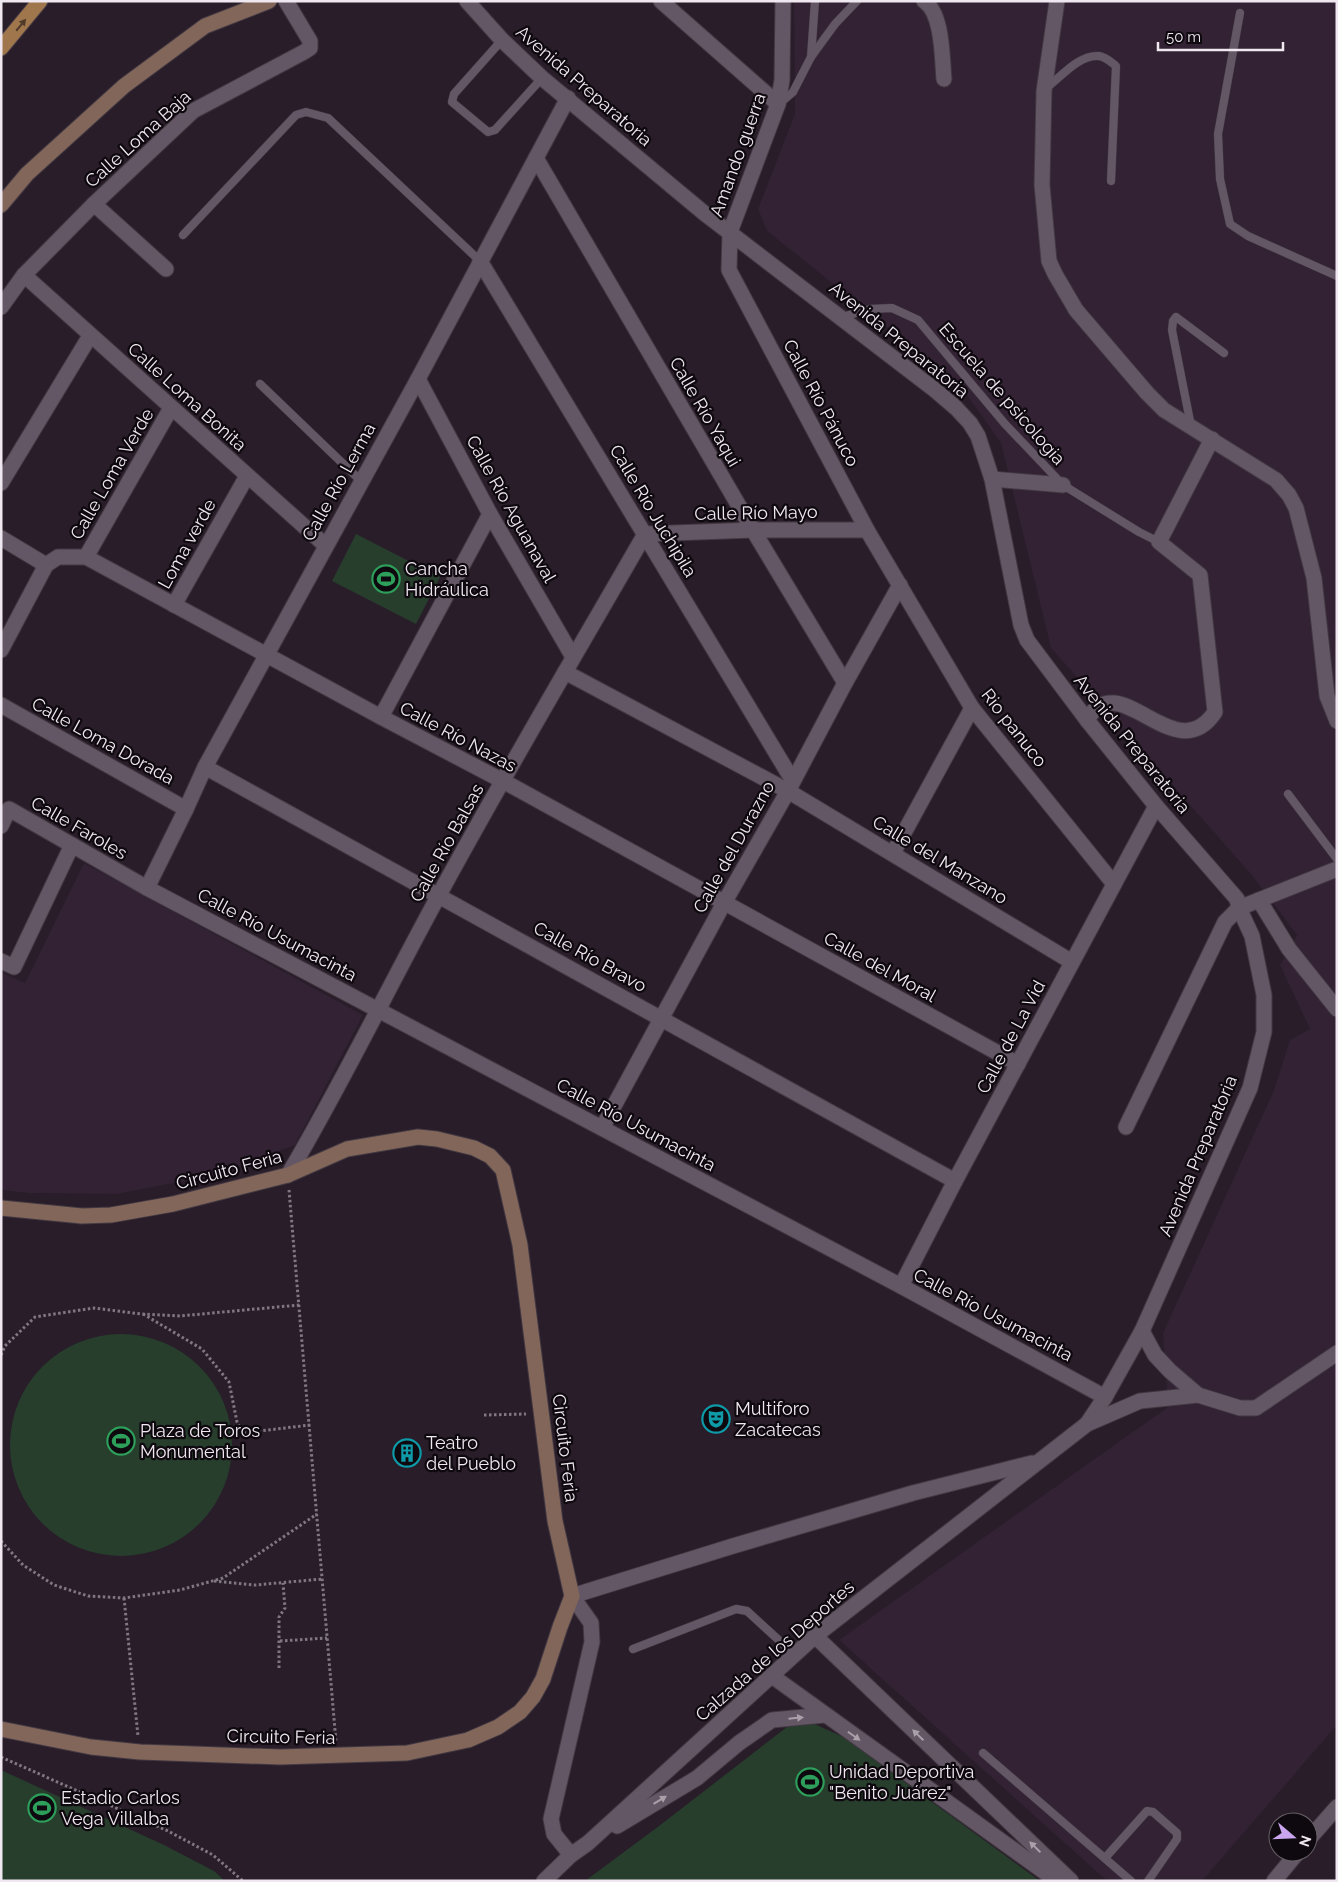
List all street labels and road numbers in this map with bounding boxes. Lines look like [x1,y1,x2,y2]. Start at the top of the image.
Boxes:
street label: Avenida Preparatoria [512,21,656,150]
street label: Calle Loma Baja [81,86,195,192]
street label: Amando guerra [705,90,770,220]
street label: Avenida Preparatoria [826,277,973,402]
street label: Escuela de psicologia [935,318,1070,469]
street label: Calle Río Pánuco [779,336,864,470]
street label: Calle Loma Bonita [124,338,251,455]
street label: Calle Río Yaqui [666,353,745,470]
street label: Calle Loma Verde [66,404,158,543]
street label: Calle Río Lerma [297,419,380,544]
street label: Calle Río Aguanaval [462,431,561,586]
street label: Calle Río Juchipila [606,441,701,581]
street label: Loma verde [153,495,220,592]
street label: Calle Río Mayo [694,501,818,524]
street label: Avenida Preparatoria [1070,670,1195,817]
street label: Rio panuco [977,684,1052,771]
street label: Calle Loma Dorada [28,693,178,788]
street label: Calle Río Nazas [396,697,520,776]
street label: Calle del Durazno [689,777,779,916]
street label: Calle Río Balsas [405,780,488,906]
street label: Calle Faroles [28,792,131,864]
street label: Calle del Manzano [869,811,1012,908]
street label: Calle Río Usumacinta [194,884,360,985]
street label: Calle Río Bravo [530,917,651,996]
street label: Calle del Moral [820,927,940,1006]
street label: Calle de La Vid [972,977,1049,1097]
street label: Avenida Preparatoria [1154,1072,1241,1239]
street label: Calle Río Usumacinta [553,1074,719,1175]
street label: Circuito Feria [174,1145,284,1194]
street label: Calle Río Usumacinta [910,1264,1076,1365]
street label: Circuito Feria [548,1393,583,1503]
street label: Calzada de los Deportes [691,1576,858,1725]
street label: Circuito Feria [227,1725,335,1748]

